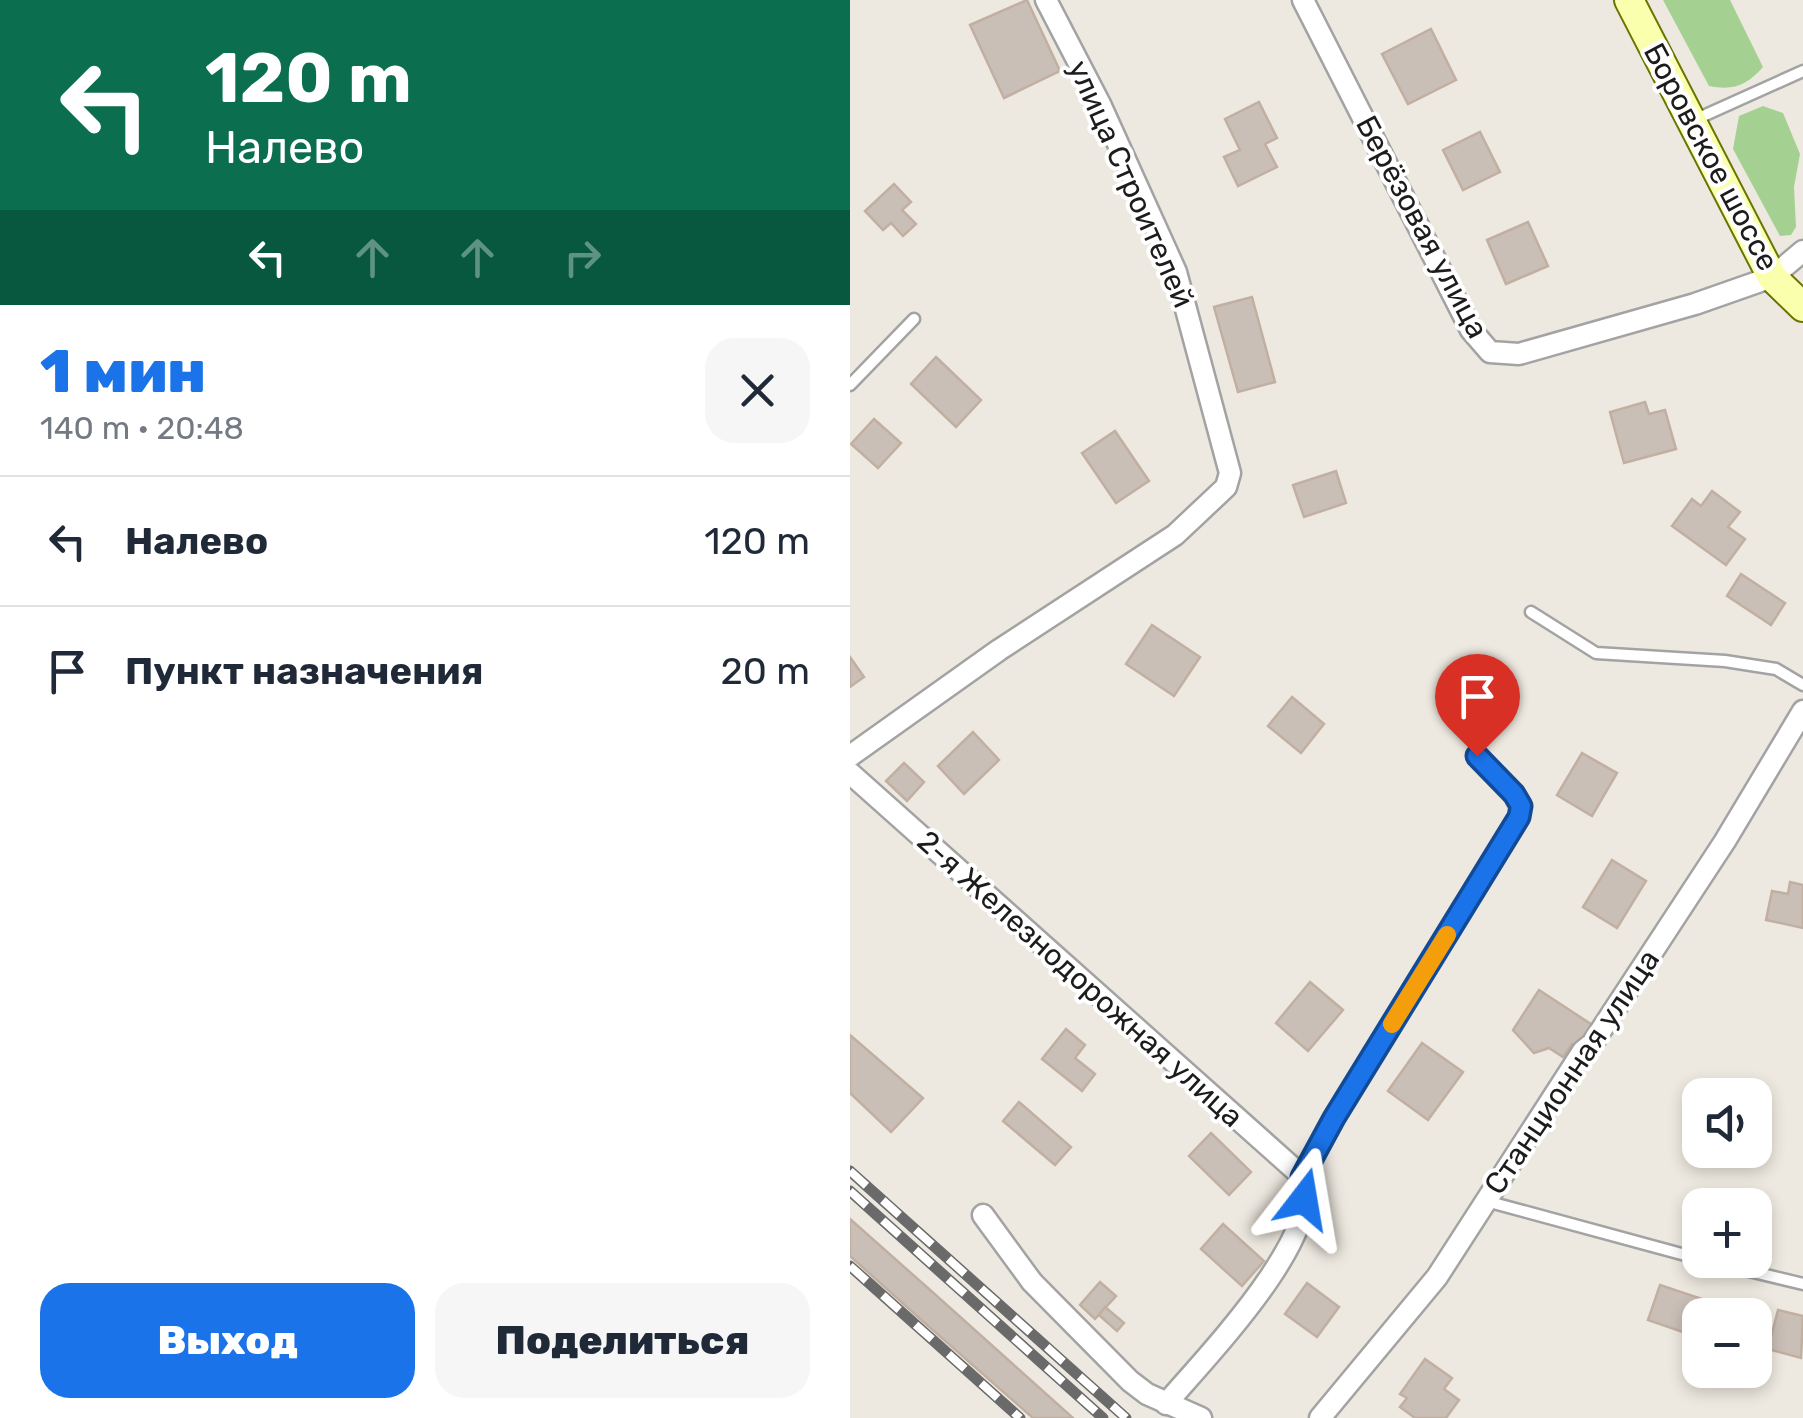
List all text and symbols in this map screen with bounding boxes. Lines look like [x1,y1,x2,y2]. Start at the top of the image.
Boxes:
text: 120 m [205,37,412,120]
street label: Боровское шоссе [1636,37,1786,277]
icon: left [40,40,170,170]
street label: улица Строителей [1060,55,1202,313]
street label: Берёзовая улица [1348,110,1496,344]
text: Налево [205,121,364,174]
icon: left [240,230,295,285]
icon: ahead [345,230,400,285]
icon: ahead [450,230,505,285]
icon: right [555,230,610,285]
text: 1 мин [40,336,206,407]
button: close [705,338,810,443]
text: 140 m · 20:48 [40,409,244,447]
icon: left [40,514,95,569]
text: Налево [125,518,268,564]
text: 120 m [704,518,810,564]
icon: arrive [40,644,95,699]
text: Пункт назначения [125,648,484,694]
text: 20 m [720,648,810,694]
pin [1435,654,1520,757]
icon: arrive [1450,669,1505,724]
street label: 2-я Железнодорожная улица [910,823,1250,1135]
street label: Станционная улица [1477,943,1667,1201]
map controls [1682,1078,1772,1388]
button: sound [1682,1078,1772,1168]
position arrow [1252,1147,1356,1251]
button: + [1682,1188,1772,1278]
button: Выход [40,1283,415,1398]
button: Поделиться [435,1283,810,1398]
button: − [1682,1298,1772,1388]

